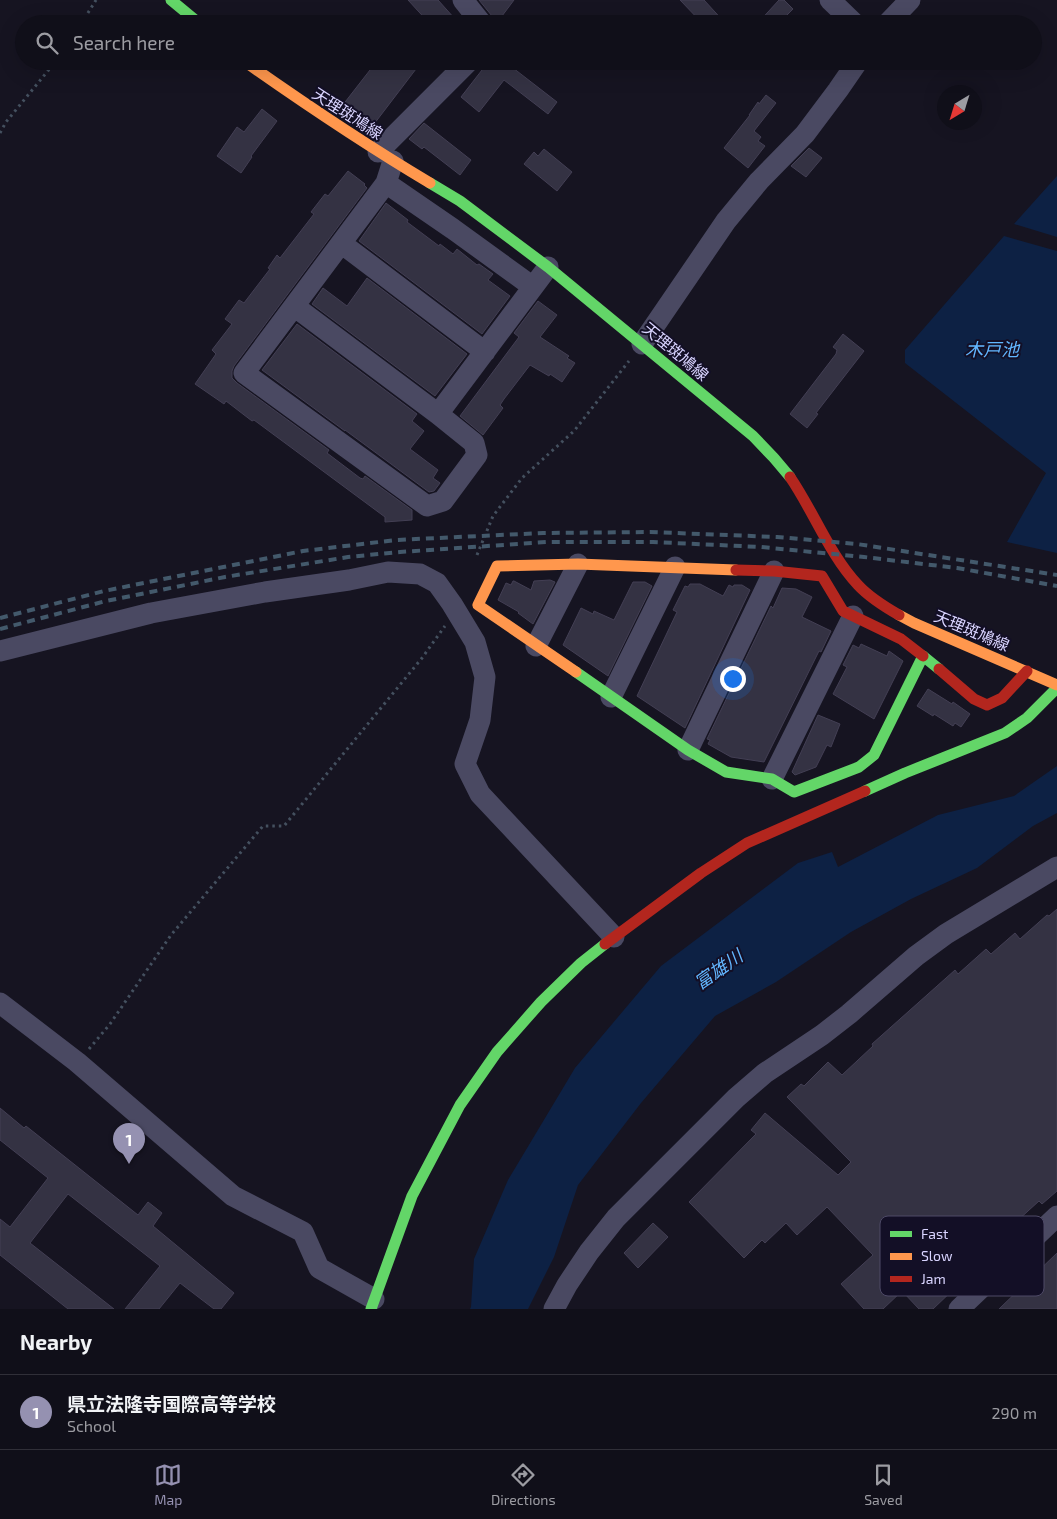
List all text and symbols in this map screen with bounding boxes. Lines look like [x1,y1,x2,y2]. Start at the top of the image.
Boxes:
search box [15,15,1042,70]
icon: search [33,29,61,57]
text: Search here [73,31,175,54]
street label: 天理斑鳩線 [309,83,387,143]
north arrow [937,85,982,130]
street label: 天理斑鳩線 [639,318,713,384]
water label: 木戸池 [965,338,1021,360]
street label: 天理斑鳩線 [931,606,1013,654]
your location [720,666,746,692]
water label: 富雄川 [690,943,748,993]
pin: 1 [113,1123,145,1164]
legend [880,1216,1044,1296]
text: Fast [921,1225,948,1242]
text: Slow [921,1247,953,1264]
text: Jam [921,1270,946,1287]
text: Nearby [20,1329,92,1354]
text: 県立法隆寺国際高等学校 [67,1392,276,1415]
text: 1 [33,1403,39,1422]
text: 290 m [992,1403,1037,1422]
text: School [67,1416,116,1435]
tab: Map [154,1461,182,1508]
tab: Directions [491,1461,556,1508]
tab: Saved [864,1461,903,1508]

